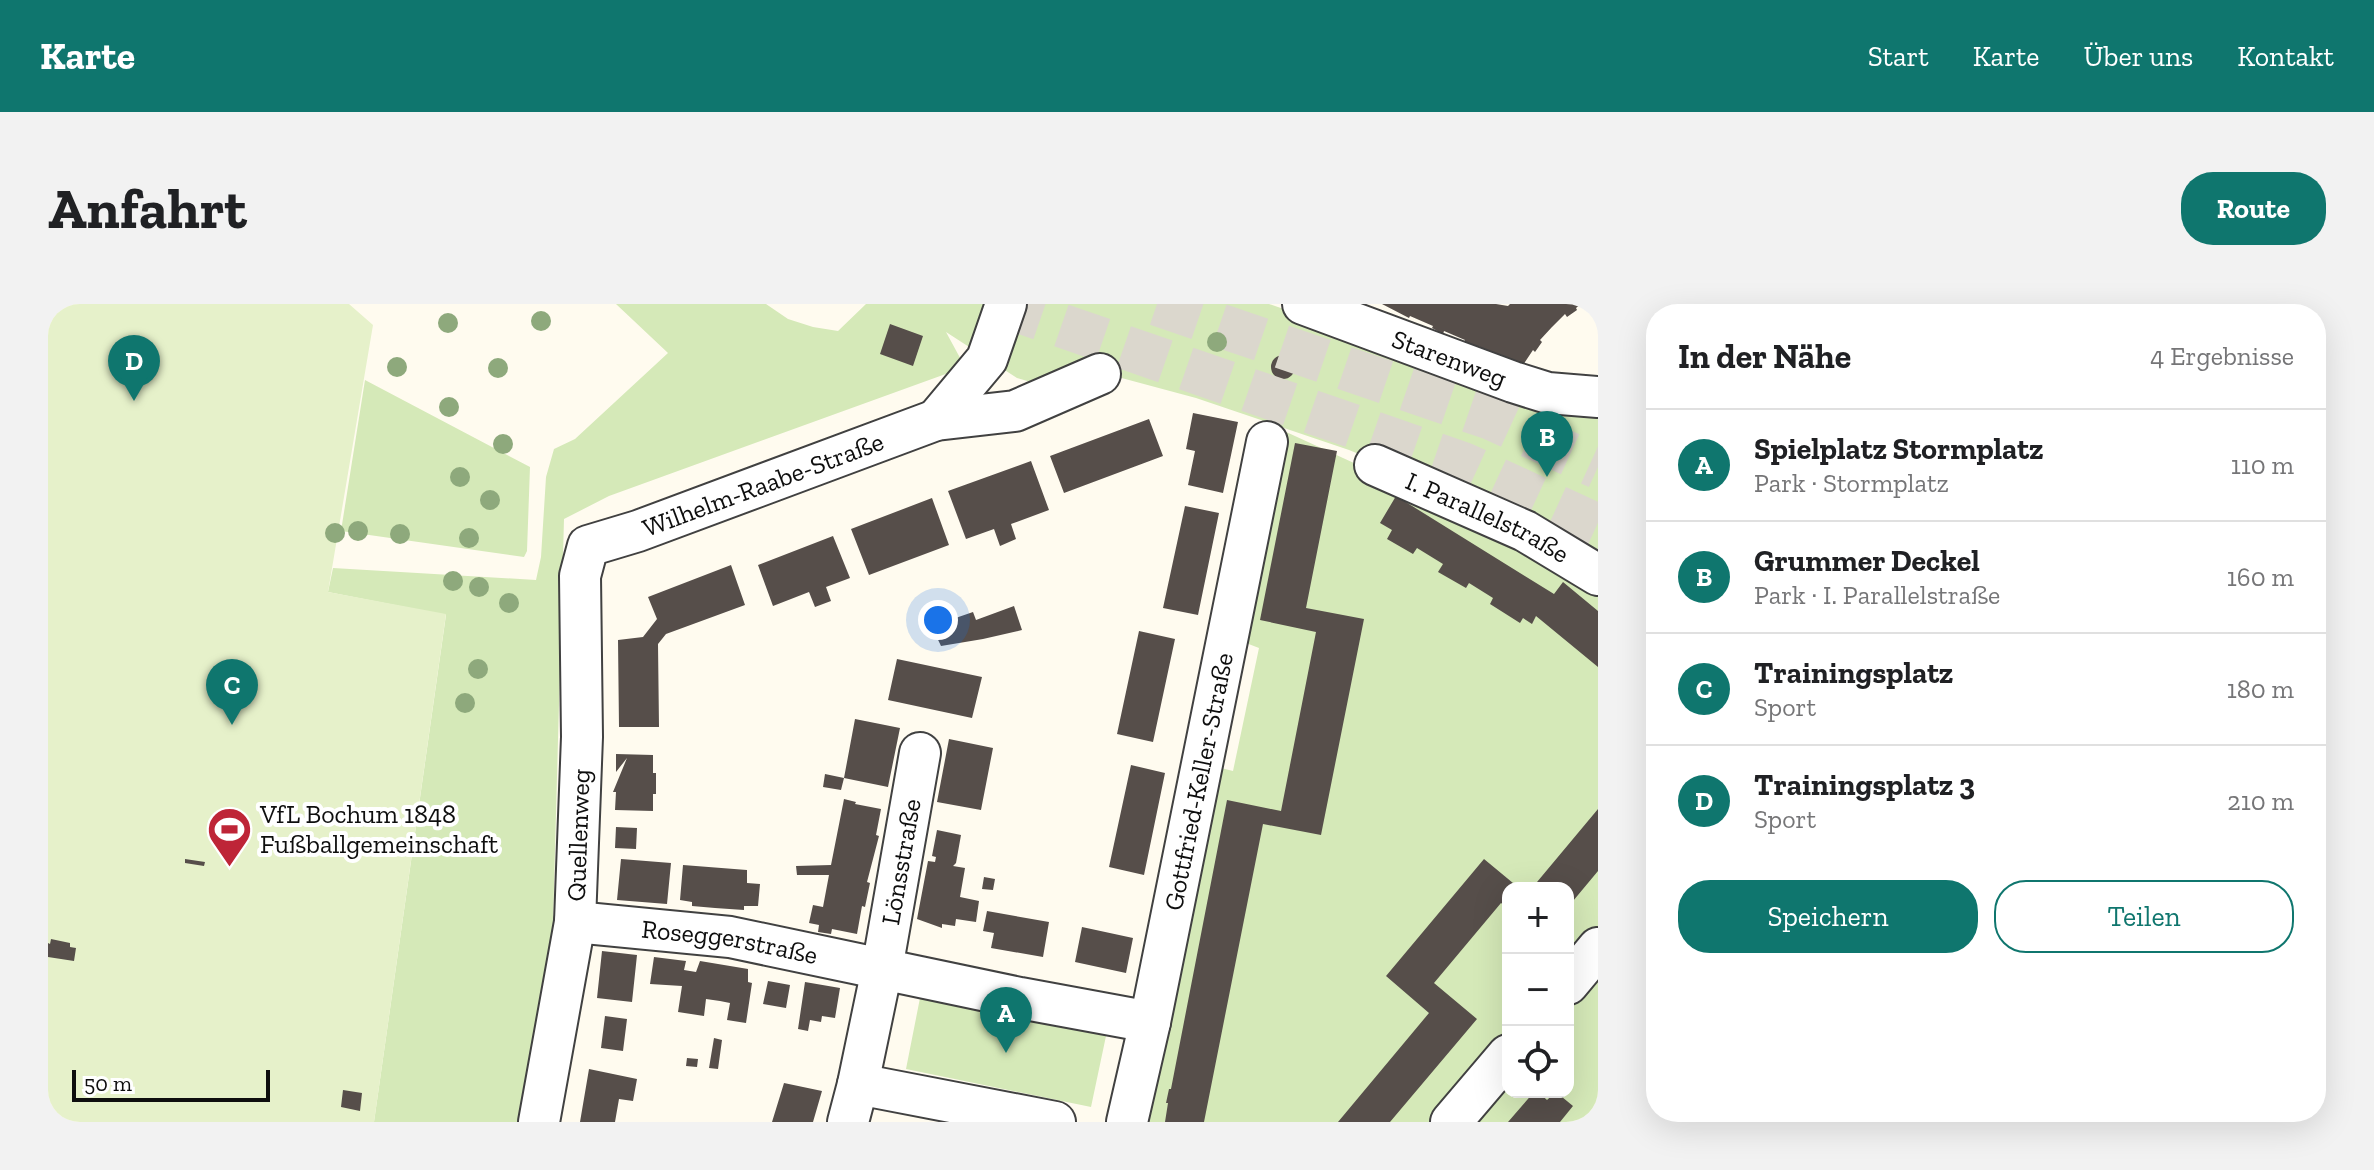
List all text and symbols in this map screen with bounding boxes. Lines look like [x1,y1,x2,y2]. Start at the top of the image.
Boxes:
text: Karte [40,33,135,79]
text: Start [1868,40,1929,73]
text: Karte [1973,40,2039,73]
text: Über uns [2083,40,2193,73]
text: Kontakt [2237,40,2334,73]
button: Route [2181,172,2326,245]
text: Anfahrt [48,175,247,242]
street label: Starenweg [1388,322,1511,394]
pin: D [108,335,160,401]
text: In der Nähe [1678,336,1851,377]
text: 4 Ergebnisse [2150,340,2294,372]
pin: B [1521,411,1573,477]
street label: Wilhelm-Raabe-Straße [638,425,888,544]
text: Spielplatz Stormplatz [1754,431,2044,467]
text: A [1695,449,1713,481]
text: 110 m [2231,449,2294,481]
street label: I. Parallelstraße [1401,465,1575,570]
text: Park · Stormplatz [1754,467,1949,499]
text: Grummer Deckel [1754,543,1980,579]
text: B [1696,561,1712,593]
text: 160 m [2227,561,2294,593]
text: Park · I. Parallelstraße [1754,579,2000,611]
your location [918,600,958,640]
street label: Gottfried-Keller-Straße [1157,650,1240,913]
text: Trainingsplatz [1754,655,1953,691]
pin: C [206,659,258,725]
text: C [1696,673,1712,705]
text: 180 m [2227,673,2294,705]
text: Sport [1754,691,1816,723]
text: Trainingsplatz 3 [1754,767,1975,803]
street label: Quellenweg [560,768,597,902]
text: D [1695,785,1713,817]
text: 210 m [2227,785,2294,817]
street label: Lönsstraße [874,796,928,927]
place label: VfL Bochum 1848 Fußballgemeinschaft [259,798,498,860]
text: Sport [1754,803,1816,835]
sports icon: VfL Bochum 1848 Fußballgemeinschaft [205,805,253,868]
button: Speichern [1678,880,1978,953]
button: Teilen [1994,880,2294,953]
map controls [1502,882,1574,1098]
button: + [1502,882,1574,954]
street label: Roseggerstraße [640,913,821,971]
button: − [1502,954,1574,1026]
pin: A [980,987,1032,1053]
button: locate [1502,1026,1574,1098]
scale bar [72,1066,270,1102]
text: 50 m [84,1070,132,1097]

